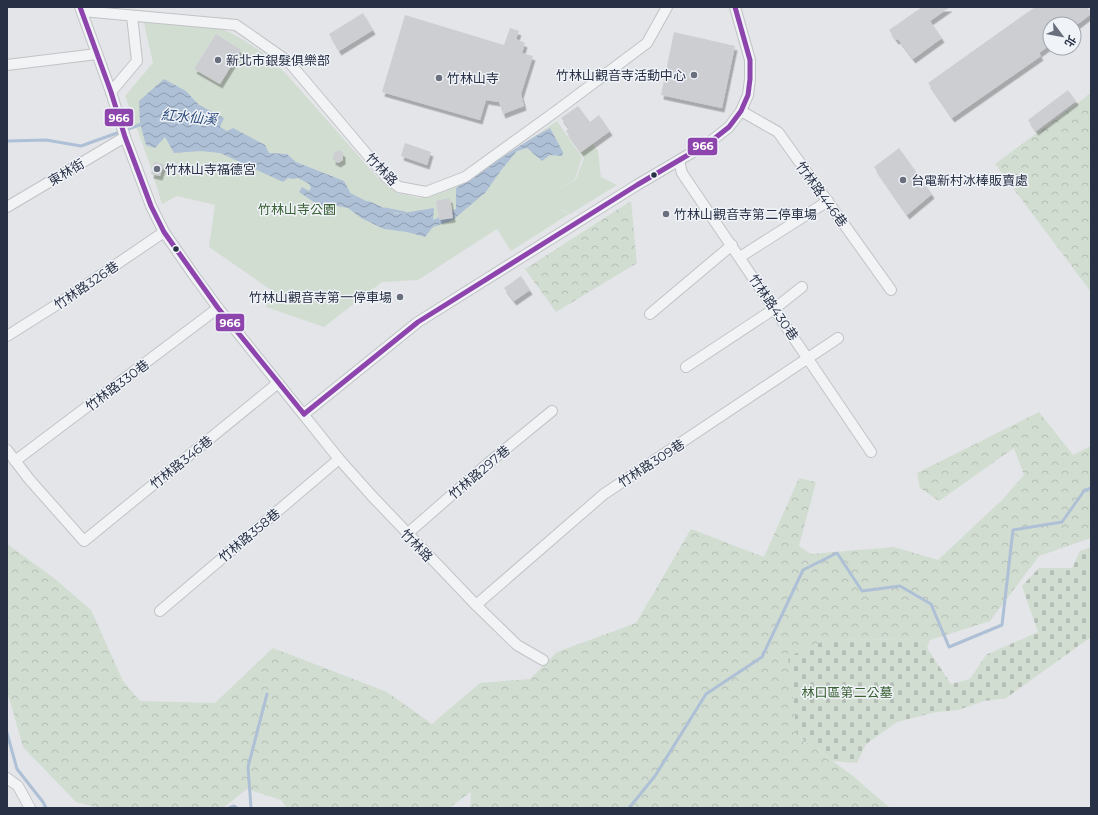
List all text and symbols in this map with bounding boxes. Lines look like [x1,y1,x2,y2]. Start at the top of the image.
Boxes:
north arrow [1042,16,1082,56]
text: 北 [1062,33,1079,50]
place label: 新北市銀髮俱樂部 [226,52,330,68]
marker: 新北市銀髮俱樂部 [213,55,223,65]
place label: 竹林山觀音寺活動中心 [556,67,686,83]
place label: 竹林山寺 [447,70,499,86]
marker: 竹林山觀音寺活動中心 [689,70,699,80]
marker: 竹林山寺 [434,73,444,83]
water label: 紅水仙溪 [160,106,220,129]
line badge: 966 [104,108,134,127]
text: 966 [108,111,130,125]
line badge: 966 [687,137,718,156]
text: 966 [692,139,714,153]
street label: 竹林路 [363,149,401,189]
street label: 東林街 [45,155,87,189]
street label: 竹林路446巷 [793,158,851,230]
place label: 竹林山寺福德宮 [165,161,256,177]
marker: 竹林山寺福德宮 [152,164,162,174]
unlabelled marker [649,170,659,180]
place label: 台電新村冰棒販賣處 [911,172,1028,188]
marker: 台電新村冰棒販賣處 [898,175,908,185]
park label: 竹林山寺公園 [258,201,336,217]
place label: 竹林山觀音寺第二停車場 [674,206,817,222]
marker: 竹林山觀音寺第二停車場 [661,209,671,219]
unlabelled marker [171,244,181,254]
street label: 竹林路326巷 [51,258,121,312]
street label: 竹林路430巷 [746,271,802,343]
place label: 竹林山觀音寺第一停車場 [249,289,392,305]
marker: 竹林山觀音寺第一停車場 [395,292,405,302]
line badge: 966 [215,313,245,332]
text: 966 [219,316,241,330]
street label: 竹林路330巷 [82,356,152,414]
street label: 竹林路346巷 [146,432,216,492]
street label: 竹林路309巷 [615,436,687,490]
street label: 竹林路297巷 [445,442,513,502]
street label: 竹林路358巷 [215,505,283,565]
street label: 竹林路 [398,525,436,565]
park label: 林口區第二公墓 [801,684,893,700]

